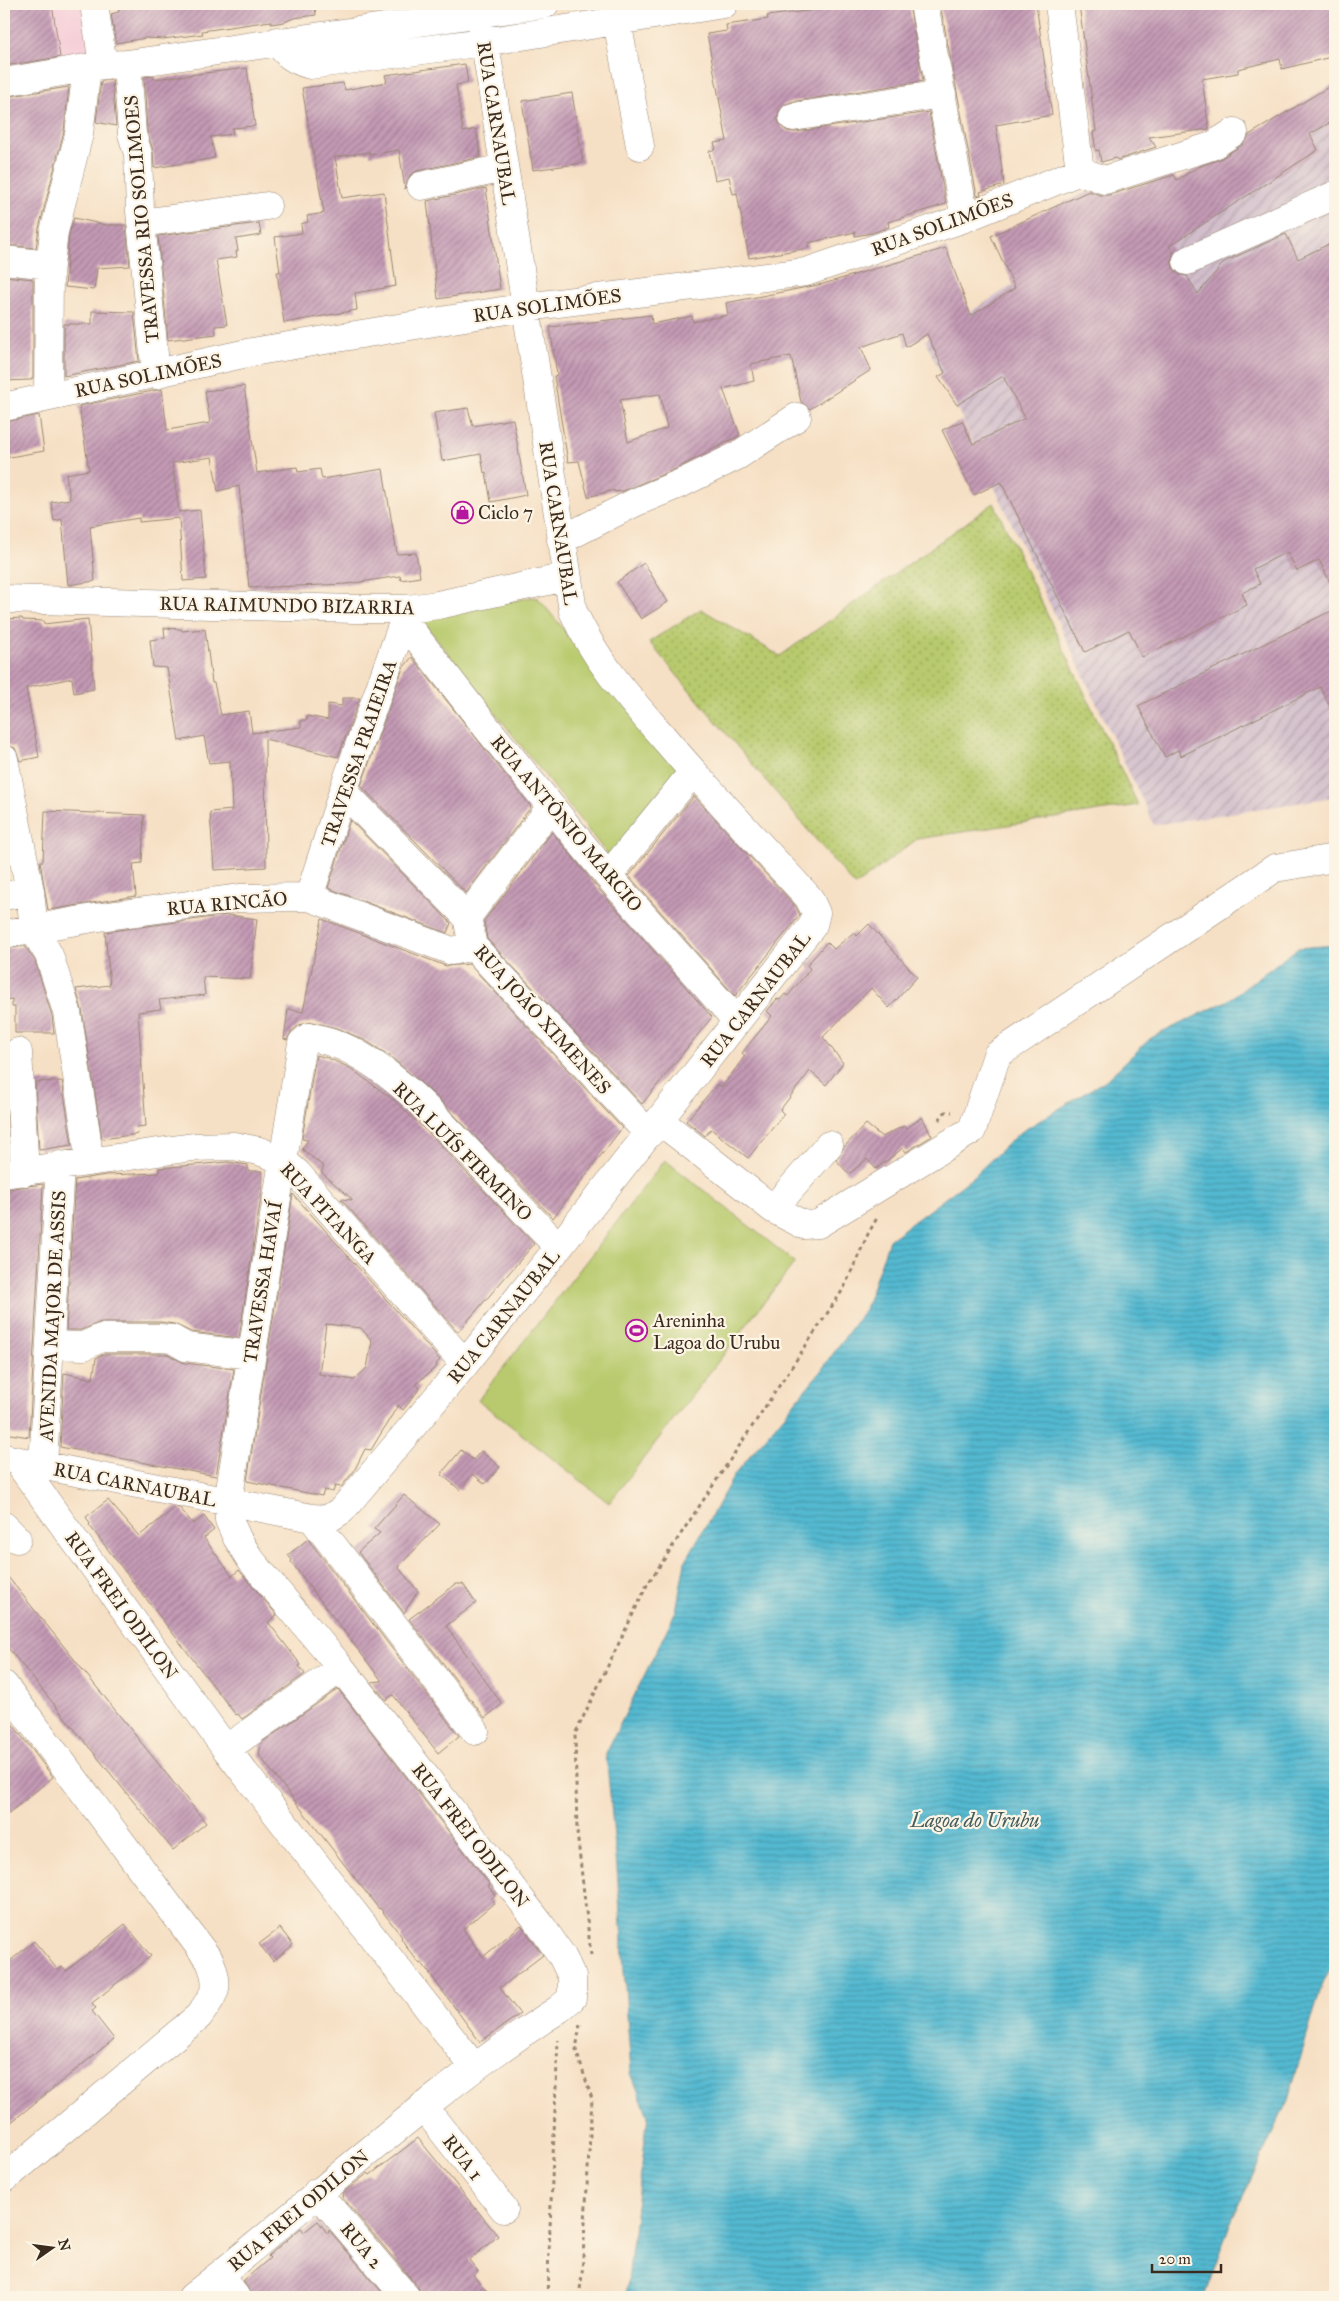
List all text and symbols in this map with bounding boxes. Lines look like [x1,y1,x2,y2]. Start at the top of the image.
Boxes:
street label: RUA CARNAUBAL [472,40,521,207]
street label: TRAVESSA RIO SOLIMOES [119,94,164,344]
street label: RUA SOLIMÕES [868,188,1016,261]
street label: RUA SOLIMÕES [471,284,623,327]
street label: RUA SOLIMÕES [73,349,224,402]
street label: RUA CARNAUBAL [534,440,583,607]
shop icon: Ciclo 7 [450,500,474,524]
place label: Ciclo 7 [478,501,533,524]
street label: RUA RAIMUNDO BIZARRIA [159,592,415,619]
street label: TRAVESSA PRAIEIRA [316,656,401,850]
street label: RUA ANTÔNIO MARCIO [486,730,647,916]
street label: RUA RINCÃO [166,887,288,920]
street label: RUA CARNAUBAL [695,927,815,1072]
street label: RUA JOÃO XIMENES [469,940,616,1100]
street label: RUA LUÍS FIRMINO [388,1076,538,1226]
street label: RUA PITANGA [276,1158,382,1269]
street label: AVENIDA MAJOR DE ASSIS [34,1190,72,1443]
street label: TRAVESSA HAVAÍ [237,1198,287,1365]
street label: RUA CARNAUBAL [442,1245,564,1388]
place label: Areninha Lagoa do Urubu [652,1309,780,1355]
sports icon: Areninha Lagoa do Urubu [625,1319,649,1343]
street label: RUA CARNAUBAL [52,1457,218,1512]
street label: RUA FREI ODILON [60,1527,183,1684]
street label: RUA FREI ODILON [407,1758,534,1912]
water label: Lagoa do Urubu [910,1808,1040,1832]
street label: RUA 1 [438,2130,488,2185]
street label: RUA FREI ODILON [223,2145,374,2276]
street label: RUA 2 [336,2218,388,2274]
north arrow [28,2224,78,2274]
text: N [54,2237,74,2253]
scale bar [1152,2241,1220,2273]
text: 20 m [1159,2250,1191,2268]

